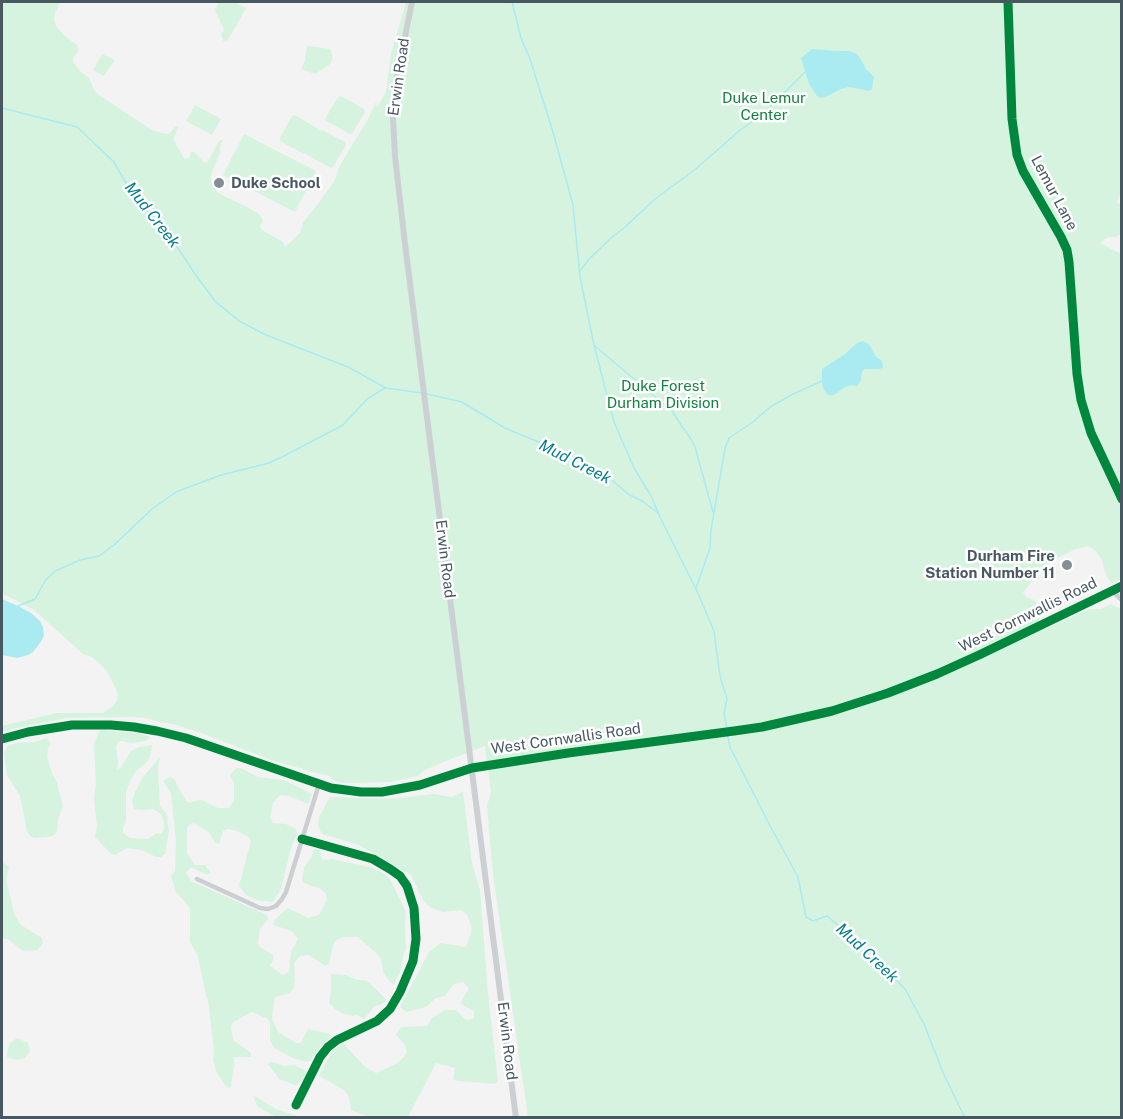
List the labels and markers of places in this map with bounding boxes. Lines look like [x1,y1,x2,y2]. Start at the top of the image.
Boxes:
place label: Duke School [231,174,321,192]
marker: Duke School [212,176,226,190]
place label: Durham Fire Station Number 11 [925,547,1055,582]
marker: Durham Fire Station Number 11 [1060,558,1074,572]

